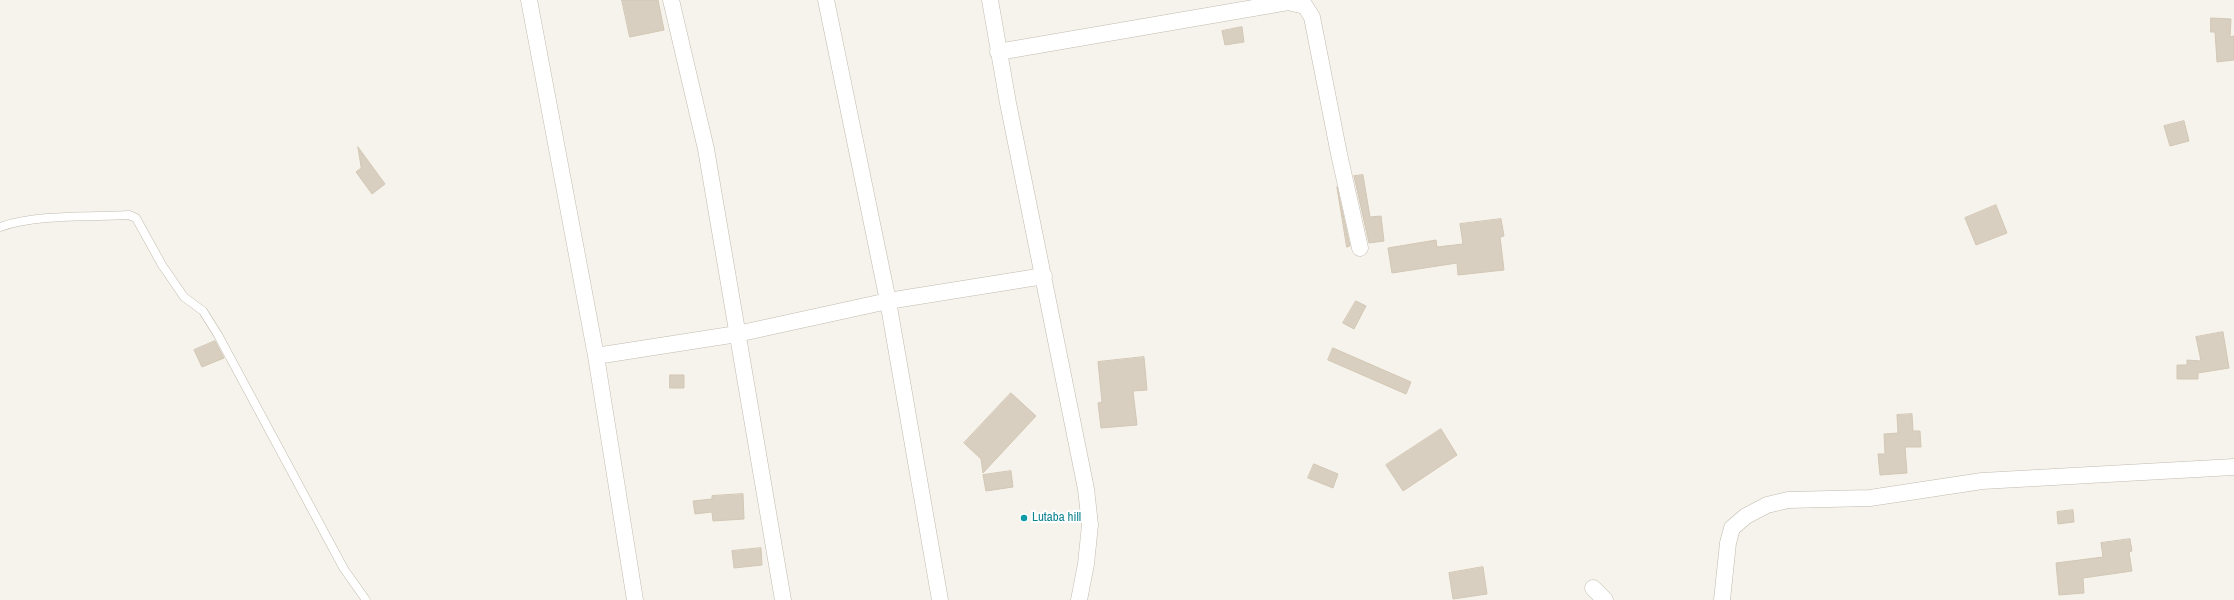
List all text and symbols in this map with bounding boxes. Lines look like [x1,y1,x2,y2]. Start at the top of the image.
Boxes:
place label: Lutaba hill [1032,510,1081,526]
marker: Lutaba hill [1019,513,1029,523]

